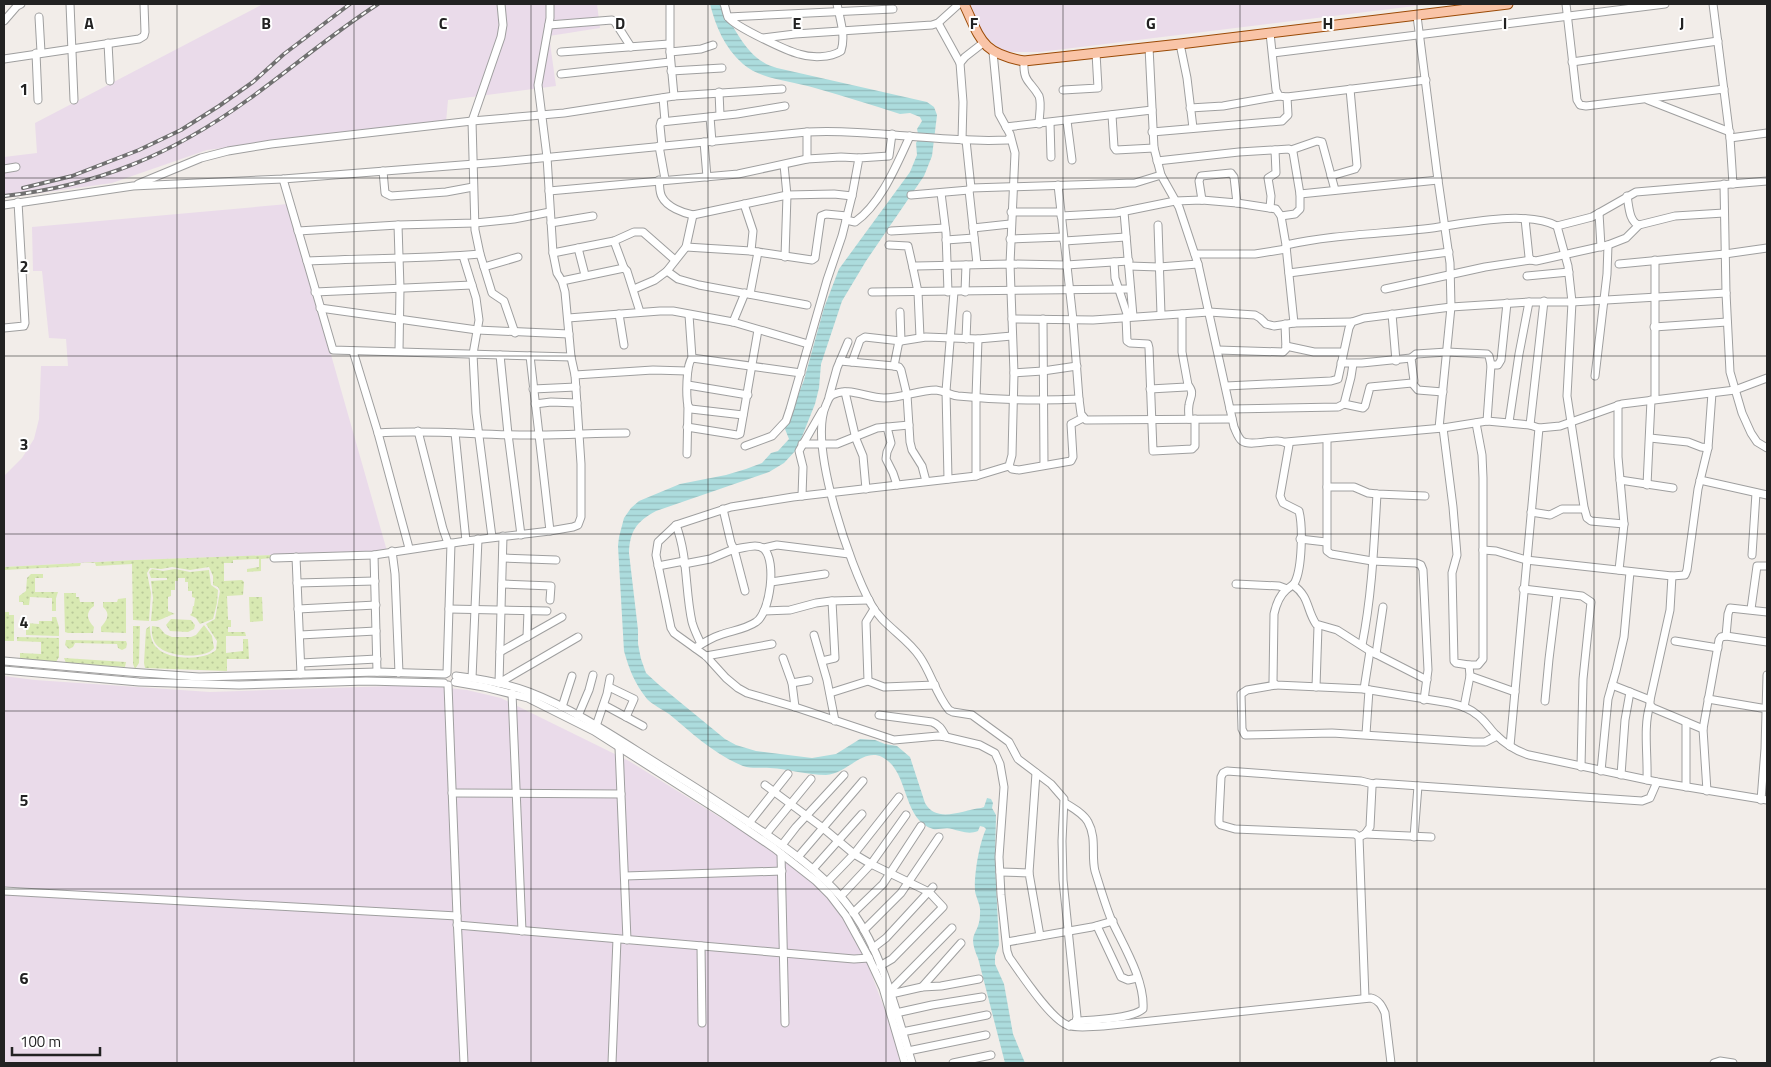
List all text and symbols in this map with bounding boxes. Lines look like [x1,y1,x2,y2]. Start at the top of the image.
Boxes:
text: A [84,11,94,35]
text: B [261,11,271,35]
text: C [439,11,448,35]
text: D [615,11,625,35]
text: E [793,11,802,35]
text: F [970,11,979,35]
text: G [1146,11,1156,35]
text: H [1323,11,1333,35]
text: I [1503,11,1507,35]
text: J [1680,11,1684,35]
text: 1 [20,77,28,101]
text: 2 [20,254,28,278]
text: 3 [20,432,28,456]
text: 4 [20,610,29,634]
text: 5 [20,788,29,812]
text: 6 [20,966,29,990]
scale bar [12,1024,100,1056]
text: 100 m [20,1030,61,1053]

